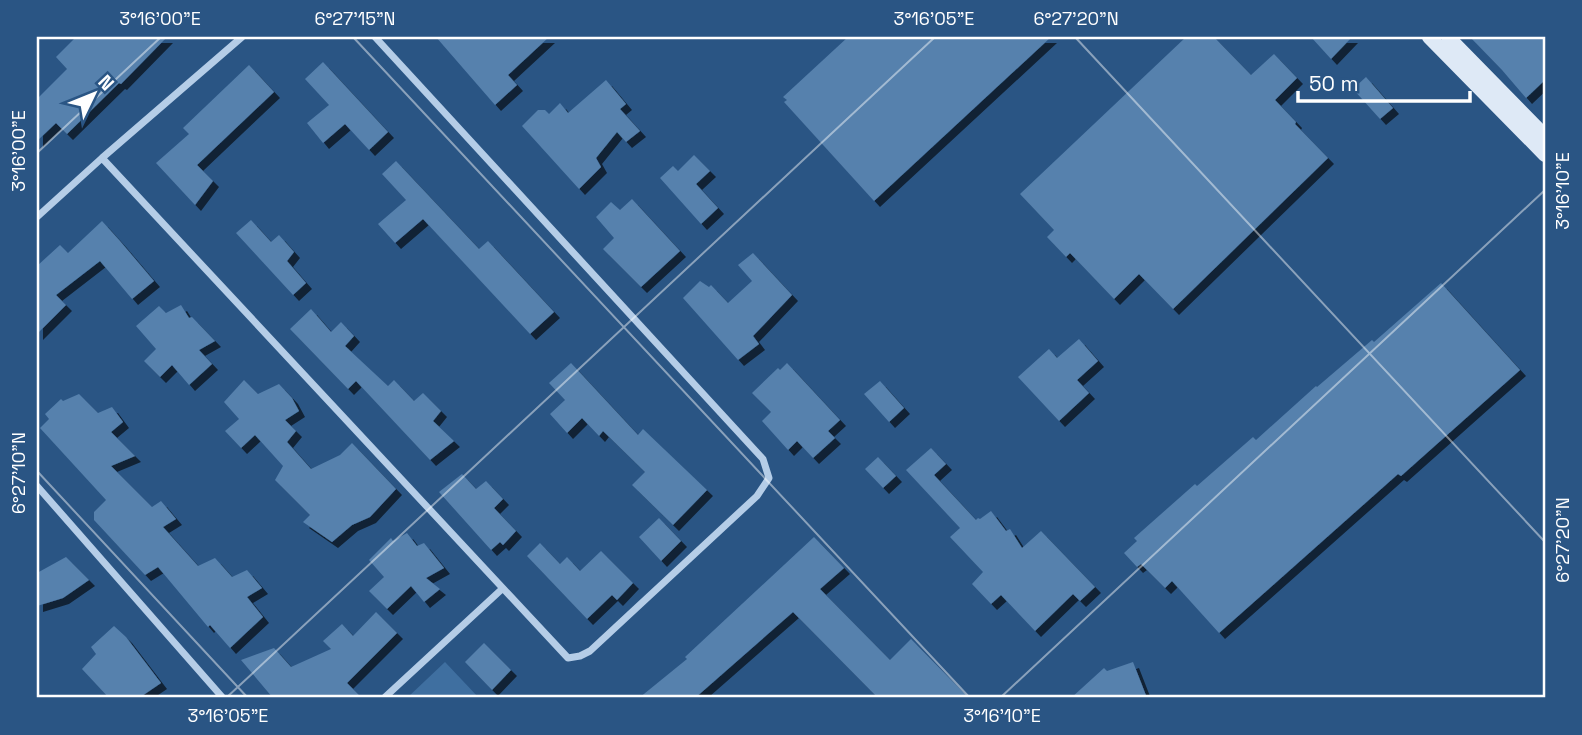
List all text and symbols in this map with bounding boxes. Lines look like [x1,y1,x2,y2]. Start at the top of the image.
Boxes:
text: 3°16'00"E [119,7,201,30]
text: 6°27'15"N [314,7,396,30]
text: 3°16'05"E [894,7,974,30]
text: 6°27'20"N [1033,7,1119,30]
north arrow [60,60,130,130]
scale bar [1298,60,1470,104]
text: N [93,70,120,96]
text: 50 m [1309,70,1359,97]
text: 3°16'00"E [7,110,30,192]
text: 3°16'10"E [1551,152,1574,230]
text: 6°27'10"N [7,432,30,514]
text: 6°27'20"N [1551,497,1574,583]
text: 3°16'05"E [188,704,268,727]
text: 3°16'10"E [963,704,1041,727]

